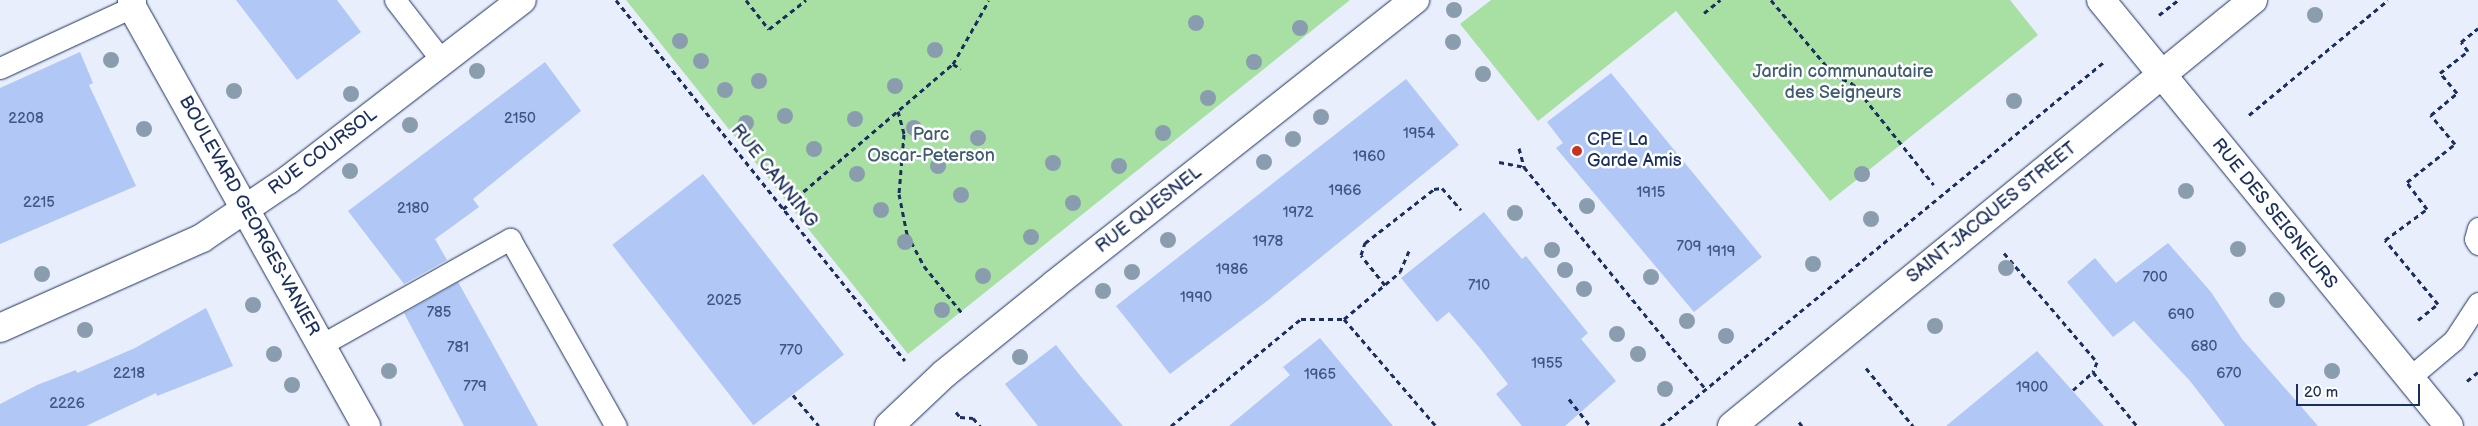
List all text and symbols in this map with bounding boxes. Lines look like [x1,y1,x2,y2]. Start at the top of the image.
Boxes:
park label: Jardin communautaire des Seigneurs [1753,62,1933,104]
street label: BOULEVARD GEORGES-VANIER [174,92,324,340]
street label: RUE COURSOL [265,104,381,200]
house number: 2208 [8,110,44,128]
house number: 2150 [504,110,536,128]
street label: RUE CANNING [726,120,822,232]
park label: Parc Oscar-Peterson [867,125,995,168]
house number: 1954 [1403,125,1435,143]
place label: CPE La Garde Amis [1587,130,1682,172]
street label: RUE DES SEIGNEURS [2207,134,2341,294]
street label: SAINT-JACQUES STREET [1903,138,2081,288]
marker: CPE La Garde Amis [1571,145,1583,157]
house number: 1960 [1353,148,1385,166]
street label: RUE QUESNEL [1092,162,1206,258]
house number: 1966 [1329,182,1361,200]
house number: 1915 [1637,184,1665,202]
house number: 2215 [23,194,55,212]
house number: 2180 [397,200,429,218]
house number: 1972 [1283,204,1313,222]
house number: 1978 [1253,233,1283,251]
house number: 709 [1677,238,1701,256]
house number: 1919 [1707,243,1735,261]
house number: 1986 [1216,261,1248,279]
house number: 700 [2142,269,2168,287]
house number: 710 [1468,277,1490,295]
house number: 1990 [1180,289,1212,307]
house number: 2025 [706,292,742,310]
house number: 785 [427,304,451,322]
house number: 690 [2168,306,2194,324]
house number: 680 [2191,338,2217,356]
house number: 781 [447,339,469,357]
house number: 770 [779,342,803,360]
house number: 1955 [1531,355,1563,373]
house number: 2218 [113,365,145,383]
house number: 670 [2216,365,2242,383]
house number: 1965 [1304,366,1336,384]
scale bar [2298,374,2422,406]
house number: 779 [463,378,487,396]
house number: 1900 [2016,379,2048,397]
text: 20 m [2304,383,2338,402]
house number: 2226 [49,395,85,413]

